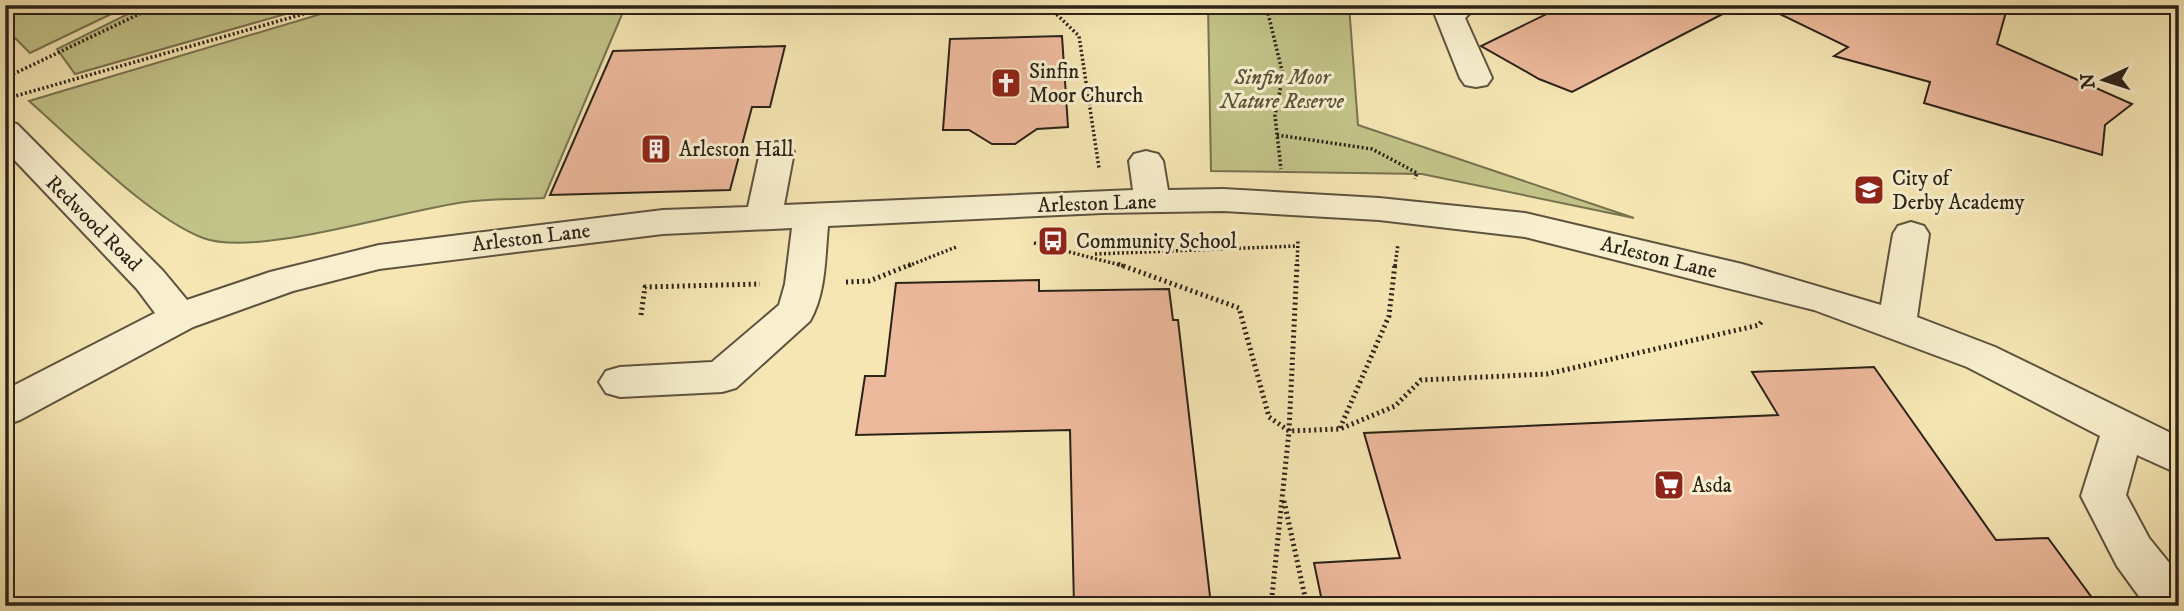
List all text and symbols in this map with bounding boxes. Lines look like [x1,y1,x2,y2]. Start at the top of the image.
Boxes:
north arrow [2068,46,2138,116]
place label: Sinfin Moor Church [1029,59,1143,109]
park label: Sinfin Moor Nature Reserve [1219,65,1344,115]
church icon: Sinfin Moor Church [989,66,1023,100]
text: N [2076,72,2101,90]
building icon: Arleston Hall [639,132,673,166]
place label: Arleston Hall [679,137,794,163]
place label: City of Derby Academy [1892,166,2026,216]
street label: Redwood Road [40,170,147,278]
school or university icon: City of Derby Academy [1852,173,1886,207]
street label: Arleston Lane [1037,189,1157,219]
street label: Arleston Lane [470,218,592,258]
bus stop icon: Community School [1036,224,1070,258]
place label: Community School [1076,229,1238,255]
street label: Arleston Lane [1598,231,1720,285]
supermarket icon: Asda [1652,468,1686,502]
place label: Asda [1692,473,1732,499]

